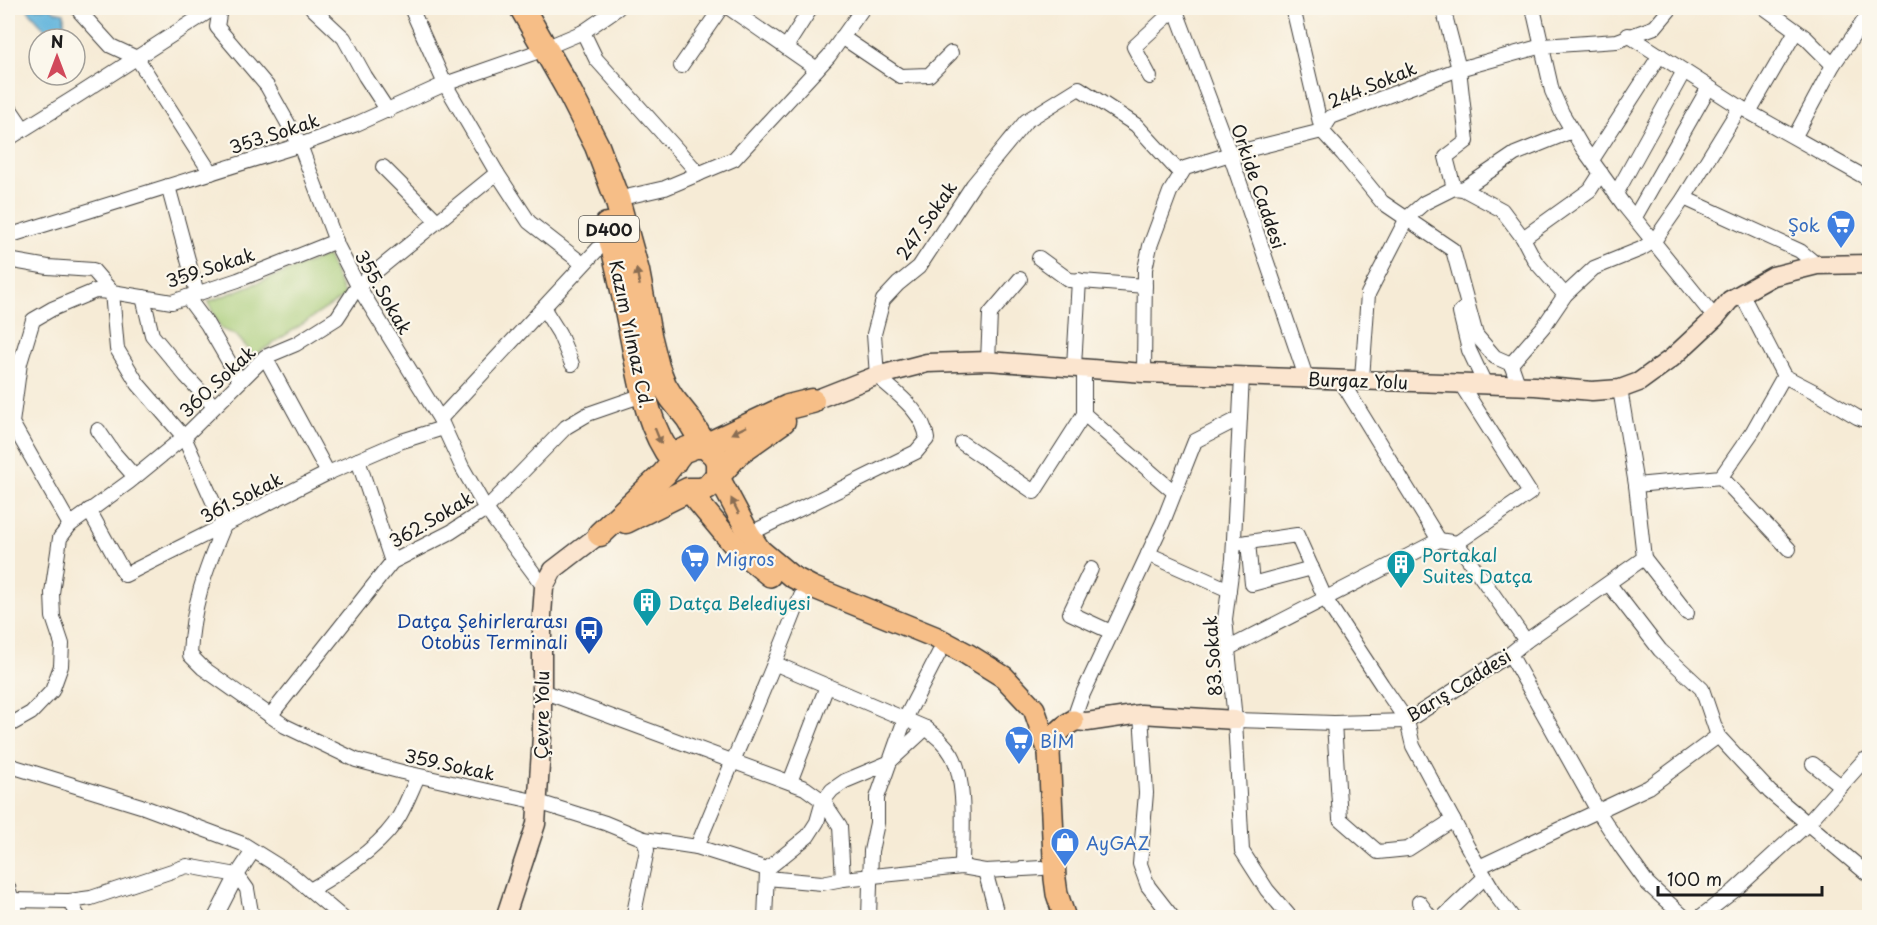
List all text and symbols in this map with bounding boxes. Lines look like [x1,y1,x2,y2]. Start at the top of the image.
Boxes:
north arrow [27,27,87,87]
text: N [51,29,63,53]
street label: 244.Sokak [1324,54,1420,114]
street label: 353.Sokak [225,106,323,160]
street label: Orkide Caddesi [1225,120,1293,252]
street label: 247.Sokak [889,175,963,265]
supermarket icon: Şok [1825,208,1857,250]
place label: Şok [1788,211,1820,238]
road number: D400 [579,216,639,242]
street label: 359.Sokak [162,240,258,294]
street label: 355.Sokak [349,245,419,339]
street label: Kazım Yılmaz Cd. [603,257,661,411]
one-way arrow [633,267,642,286]
street label: 360.Sokak [173,339,261,423]
street label: Burgaz Yolu [1308,365,1408,395]
one-way arrow [730,425,747,434]
one-way arrow [653,428,663,446]
street label: 361.Sokak [195,465,287,529]
street label: 362.Sokak [384,484,478,554]
one-way arrow [730,498,740,515]
place label: Portakal Suites Datça [1422,541,1533,589]
supermarket icon: Migros [679,542,711,584]
place label: Migros [716,545,774,572]
building icon: Portakal Suites Datça [1385,548,1417,590]
building icon: Datça Belediyesi [631,586,663,628]
place label: Datça Belediyesi [668,589,811,616]
place label: Datça Şehirlerarası Otobüs Terminali [396,607,568,655]
bus stop icon: Datça Şehirlerarası Otobüs Terminali [573,614,605,656]
street label: 83.Sokak [1196,615,1228,697]
street label: Barış Caddesi [1400,642,1516,728]
street label: Çevre Yolu [527,670,555,760]
supermarket icon: BİM [1003,724,1035,766]
place label: BİM [1040,727,1074,754]
street label: 359.Sokak [402,741,498,787]
shop icon: AyGAZ [1049,826,1081,868]
place label: AyGAZ [1086,829,1150,856]
scale bar [1658,859,1822,897]
text: 100 m [1667,865,1722,892]

